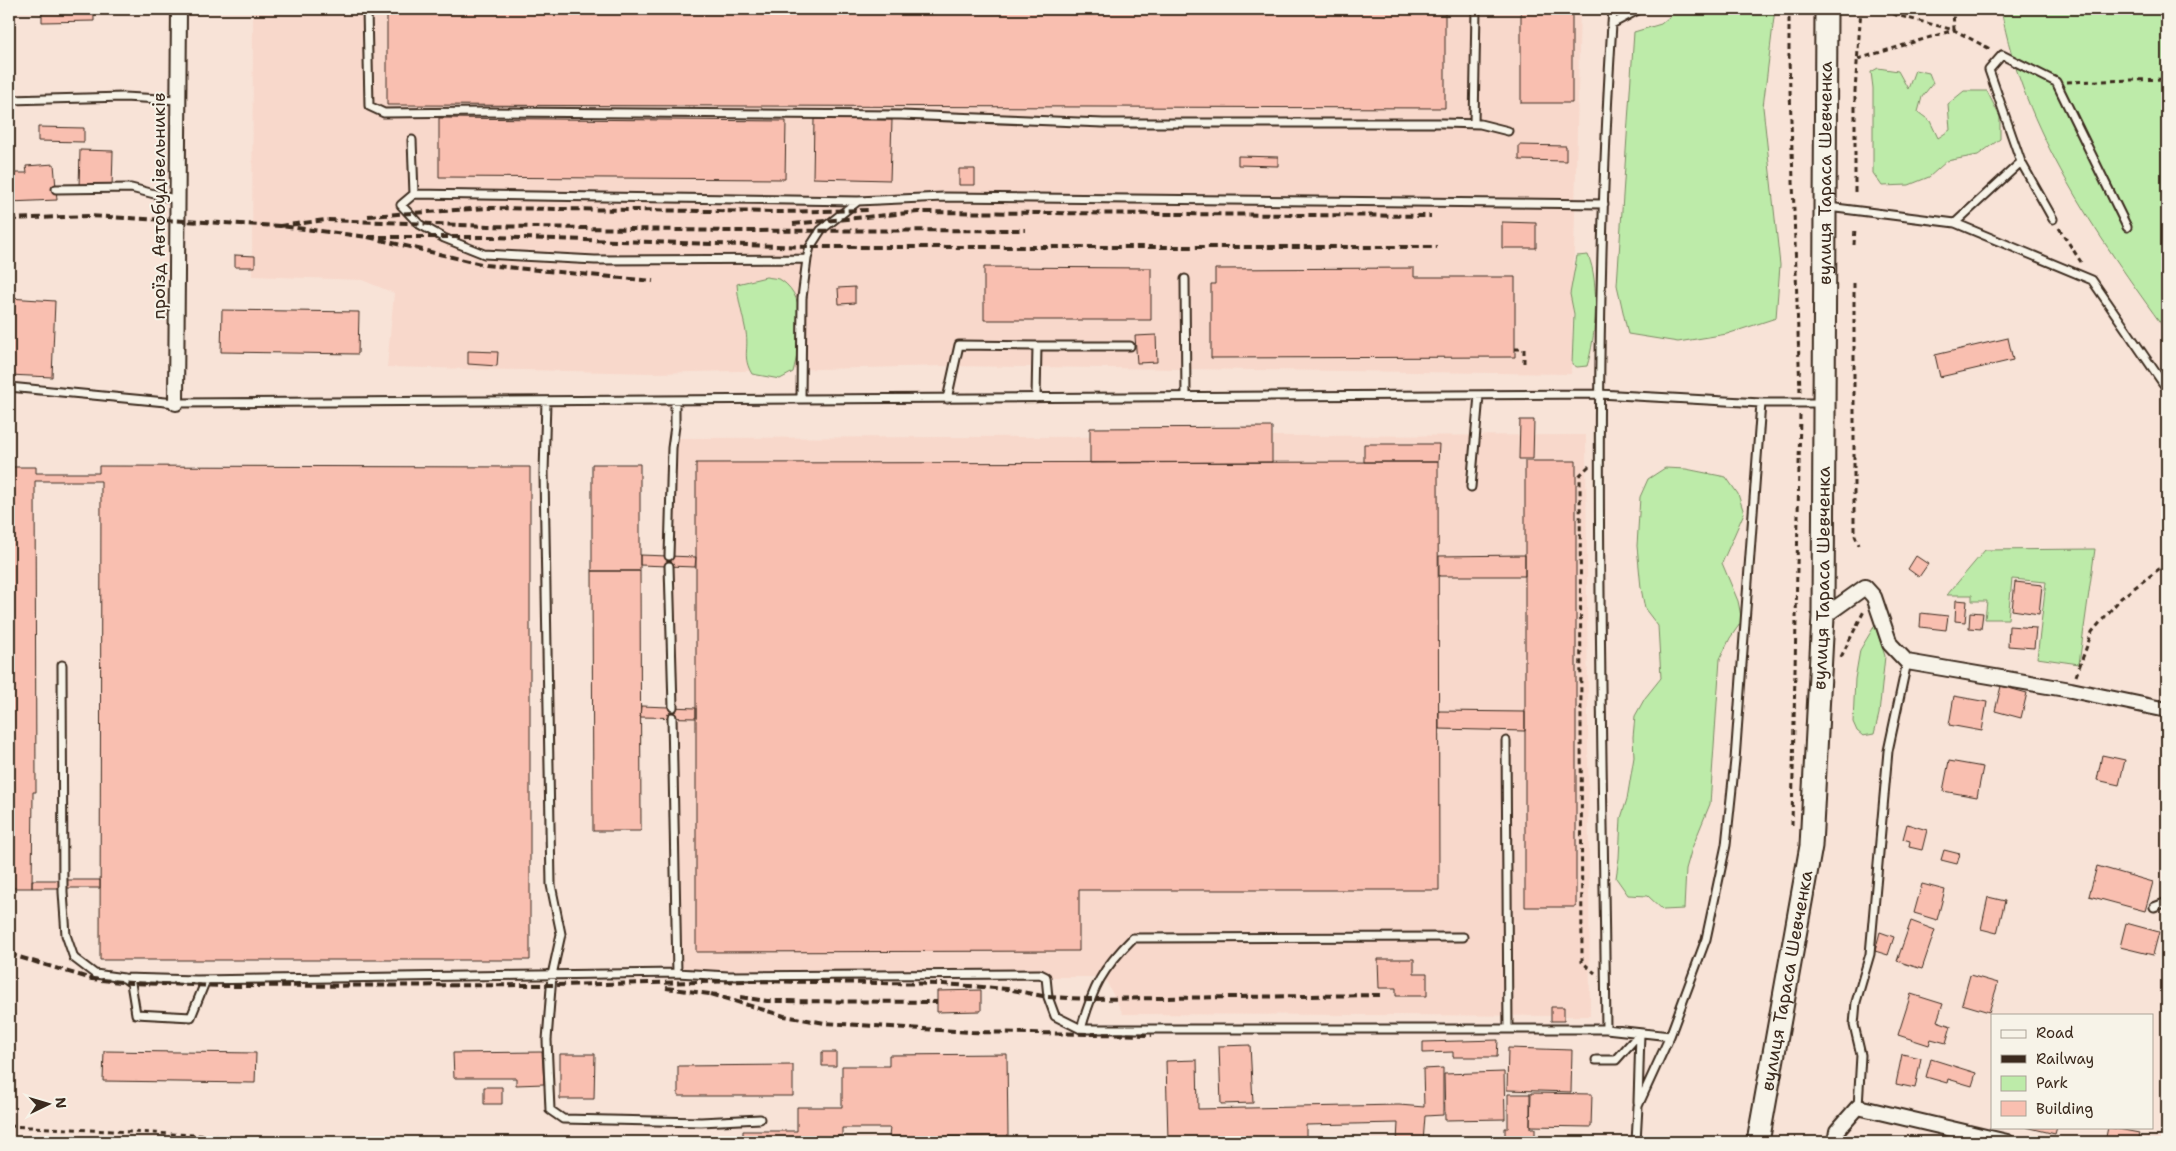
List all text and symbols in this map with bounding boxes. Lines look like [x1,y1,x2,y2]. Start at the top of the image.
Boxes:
street label: вулиця Тараса Шевченка [1813,61,1838,285]
street label: проїзд Автобудівельників [147,93,171,319]
street label: вулиця Тараса Шевченка [1807,466,1836,690]
street label: вулиця Тараса Шевченка [1755,868,1818,1093]
legend [1991,1014,2154,1128]
text: Road [2036,1023,2074,1043]
text: Railway [2036,1049,2094,1069]
text: Park [2036,1073,2068,1093]
north arrow [22,1078,72,1128]
text: N [52,1097,70,1109]
text: Building [2036,1099,2093,1119]

